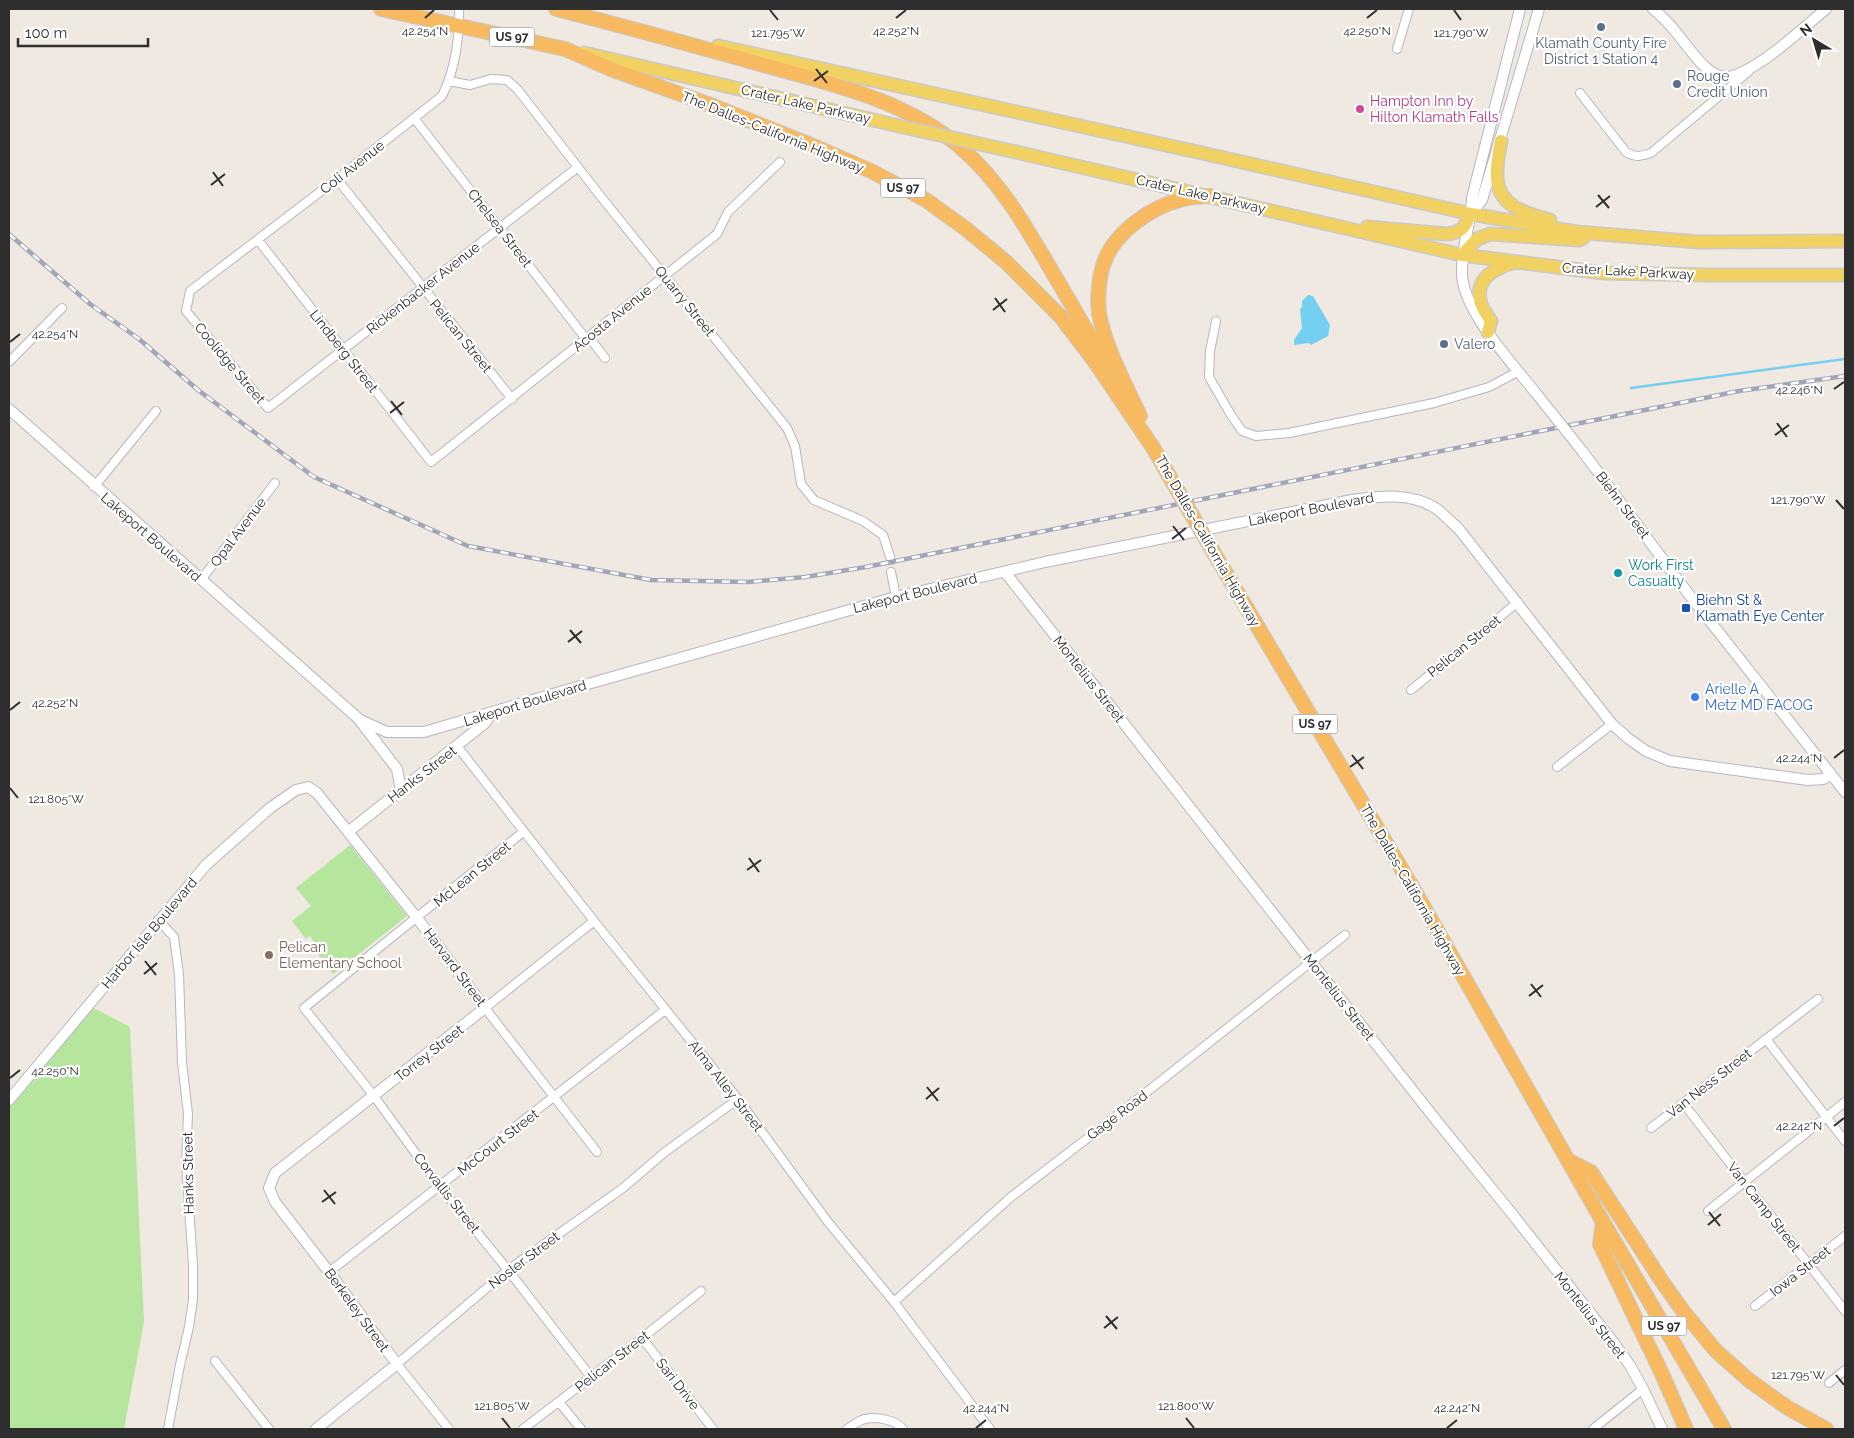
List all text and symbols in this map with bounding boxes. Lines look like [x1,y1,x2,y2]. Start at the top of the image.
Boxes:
scale bar [18,15,148,47]
north arrow [1789,15,1839,65]
text: N [1797,20,1815,39]
marker: Klamath County Fire District 1 Station 4 [1595,21,1607,33]
text: 100 m [25,24,67,42]
text: 42.254°N [402,24,448,38]
text: 42.252°N [873,24,919,38]
text: 42.250°N [1343,24,1391,38]
text: 121.795°W [751,26,806,40]
text: 121.790°W [1434,26,1489,40]
road number: US 97 [490,28,534,46]
place label: Klamath County Fire District 1 Station 4 [1535,35,1667,67]
place label: Rouge Credit Union [1687,68,1768,100]
marker: Rouge Credit Union [1671,78,1683,90]
street label: Crater Lake Parkway [740,81,873,127]
street label: The Dalles-California Highway [680,88,867,176]
place label: Hampton Inn by Hilton Klamath Falls [1370,93,1499,125]
marker: Hampton Inn by Hilton Klamath Falls [1354,103,1366,115]
street label: Coli Avenue [317,137,387,197]
street label: Crater Lake Parkway [1135,171,1268,217]
road number: US 97 [880,178,926,198]
street label: Chelsea Street [465,186,536,271]
street label: Rickenbacker Avenue [363,239,483,337]
street label: Crater Lake Parkway [1561,260,1695,282]
street label: Quarry Street [652,263,718,340]
street label: Acosta Avenue [569,281,655,355]
street label: Pelican Street [427,296,496,376]
street label: Lindberg Street [307,306,381,396]
street label: Coolidge Street [191,319,269,407]
text: 42.254°N [32,327,78,341]
place label: Valero [1454,336,1495,352]
marker: Valero [1438,338,1450,350]
text: 42.246°N [1775,383,1823,397]
street label: The Dalles-California Highway [1152,453,1264,630]
street label: Biehn Street [1593,469,1653,542]
street label: Lakeport Boulevard [98,489,204,585]
street label: Lakeport Boulevard [1247,489,1375,529]
text: 121.790°W [1771,493,1826,507]
street label: Opal Avenue [207,494,269,570]
place label: Work First Casualty [1628,557,1694,589]
marker: Work First Casualty [1612,567,1624,579]
street label: Lakeport Boulevard [851,570,979,616]
place label: Biehn St & Klamath Eye Center [1696,592,1824,624]
marker: Biehn St & Klamath Eye Center [1680,602,1692,614]
street label: Pelican Street [1424,611,1504,680]
street label: Montelius Street [1050,632,1128,726]
street label: Lakeport Boulevard [462,677,588,729]
place label: Arielle A Metz MD FACOG [1705,681,1813,713]
marker: Arielle A Metz MD FACOG [1689,691,1701,703]
text: 42.252°N [32,696,78,710]
road number: US 97 [1292,714,1338,734]
street label: Hanks Street [385,742,460,806]
text: 42.244°N [1776,751,1822,765]
text: 121.805°W [28,792,84,806]
street label: The Dalles-California Highway [1357,802,1469,979]
street label: McLean Street [430,838,514,910]
street label: Harbor Isle Boulevard [98,874,200,992]
street label: Harvard Street [420,925,490,1009]
place label: Pelican Elementary School [279,939,402,971]
marker: Pelican Elementary School [263,949,275,961]
street label: Montelius Street [1300,950,1378,1044]
street label: Torrey Street [392,1021,467,1085]
street label: Alma Alley Street [685,1037,767,1135]
street label: Van Ness Street [1664,1045,1755,1121]
text: 42.250°N [31,1064,79,1078]
street label: Gage Road [1084,1087,1150,1143]
street label: McCourt Street [454,1105,542,1178]
text: 42.242°N [1776,1119,1822,1133]
street label: Hanks Street [179,1131,197,1214]
street label: Corvallis Street [411,1150,484,1237]
street label: Van Camp Street [1724,1159,1804,1255]
street label: Nosler Street [485,1228,563,1292]
street label: Iowa Street [1766,1242,1834,1300]
street label: Berkeley Street [321,1265,393,1355]
street label: Montelius Street [1551,1268,1629,1362]
road number: US 97 [1642,1316,1686,1335]
street label: Pelican Street [572,1327,652,1395]
street label: Sari Drive [653,1355,703,1413]
text: 121.795°W [1771,1368,1826,1382]
text: 121.805°W [474,1399,530,1413]
text: 121.800°W [1158,1399,1214,1413]
text: 42.244°N [963,1401,1009,1415]
text: 42.242°N [1434,1401,1480,1415]

